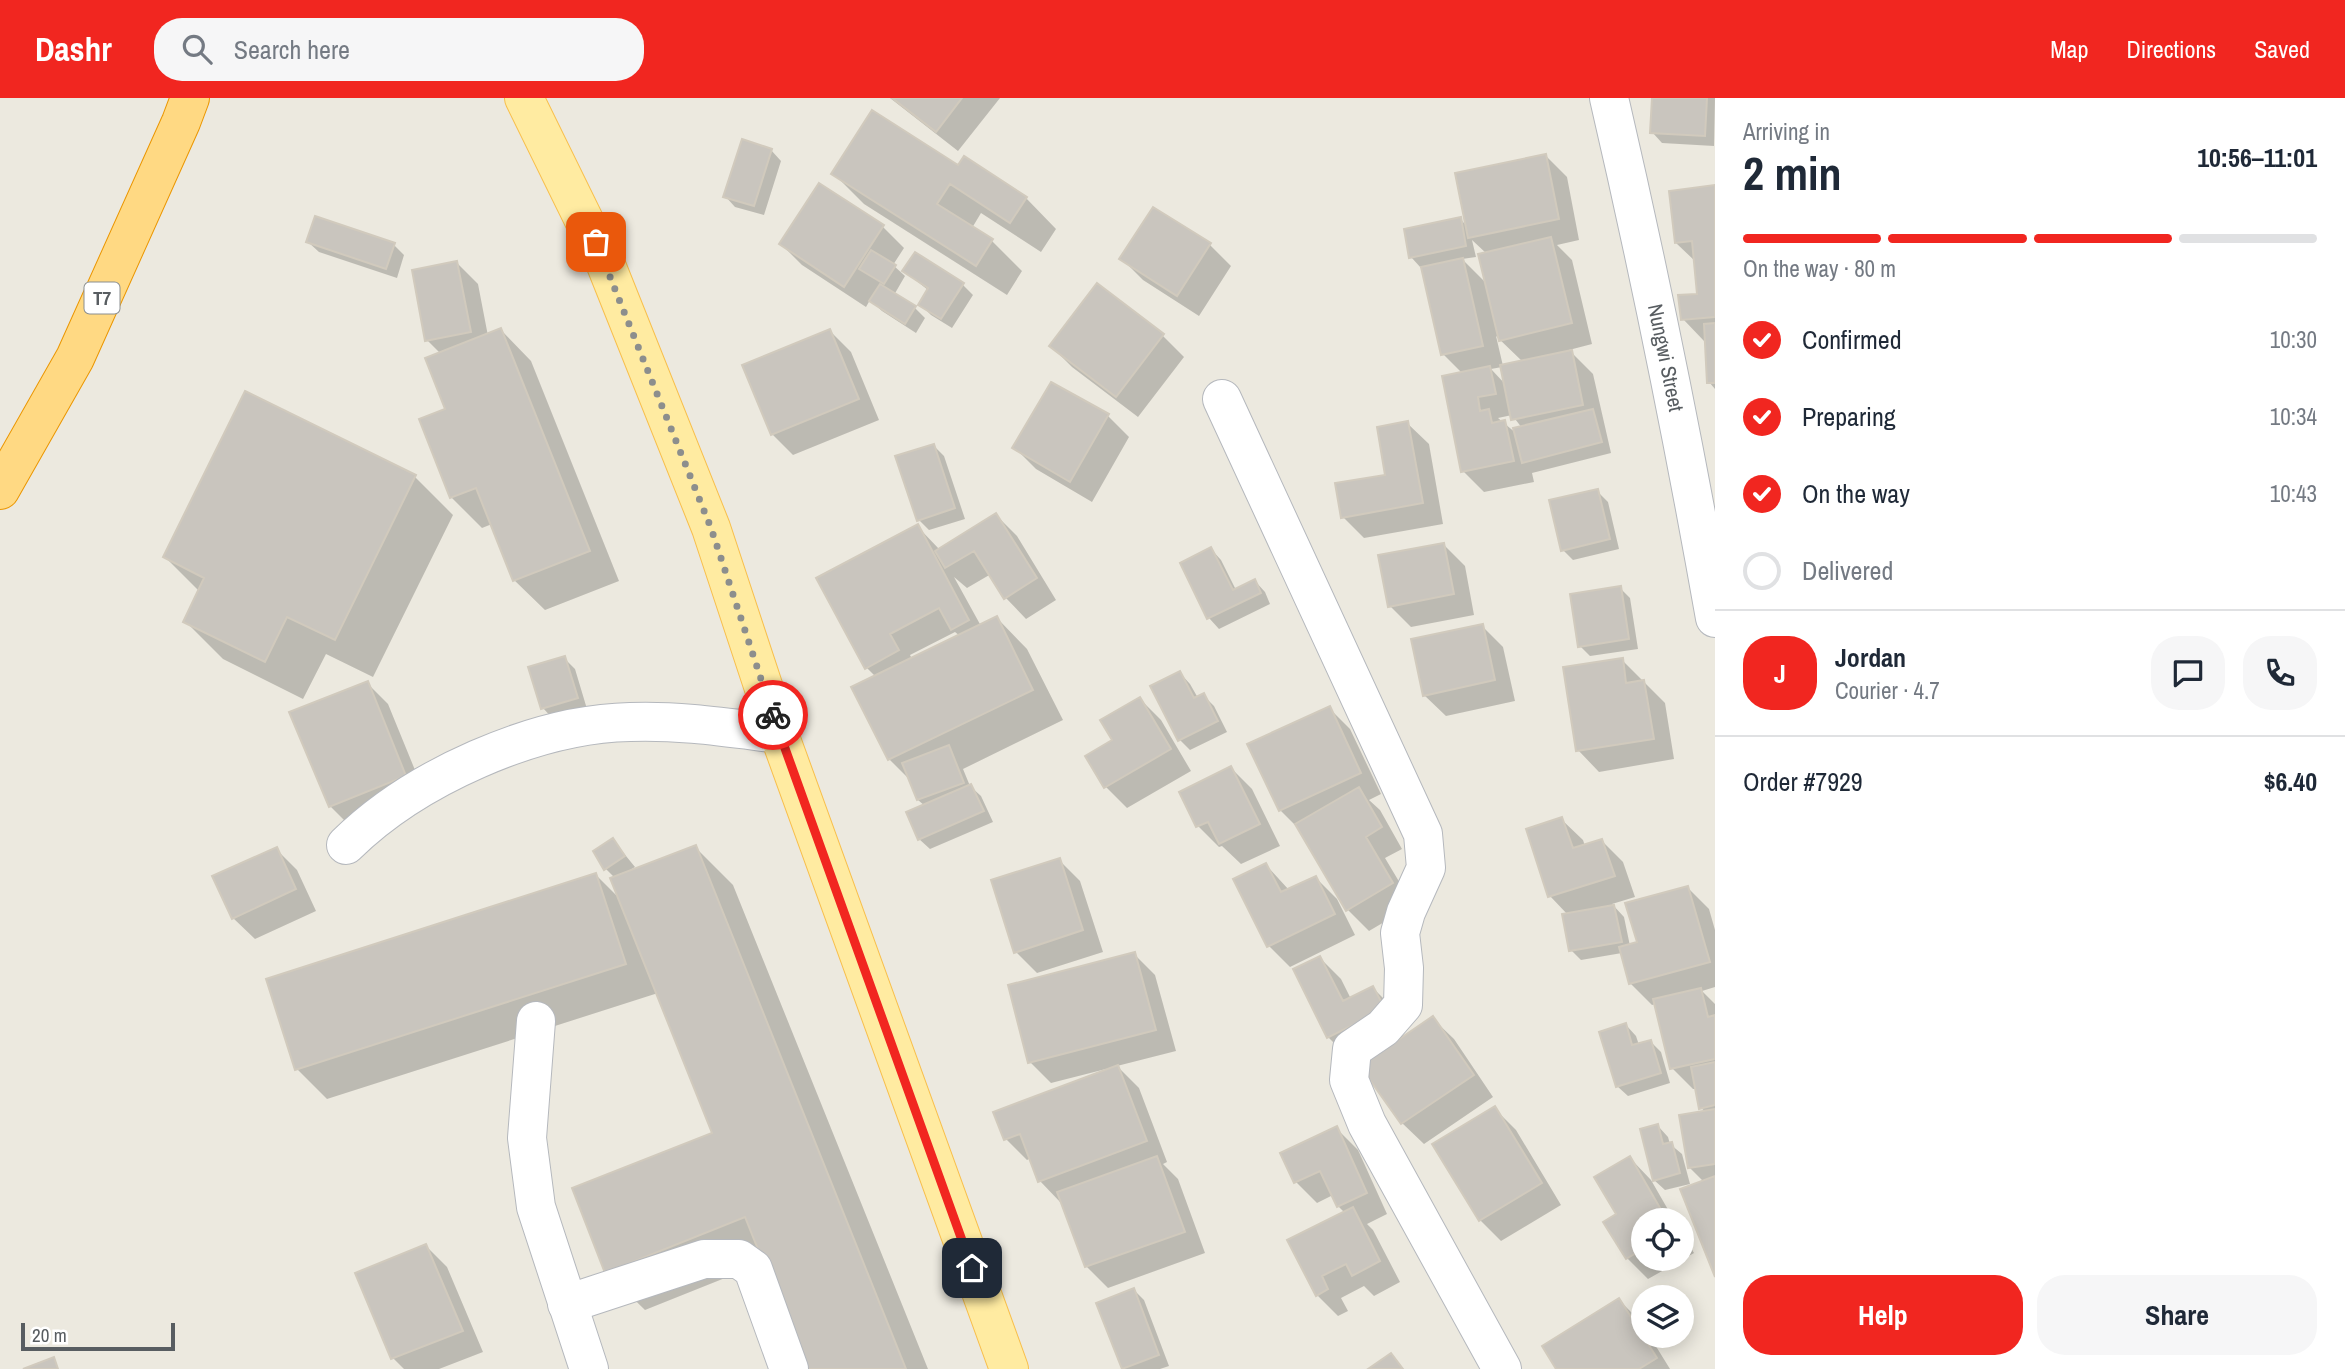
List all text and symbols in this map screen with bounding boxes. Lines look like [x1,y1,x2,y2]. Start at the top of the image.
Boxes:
search box [154,18,644,81]
text: Dashr [35,27,112,71]
icon: search [178,30,216,68]
text: Search here [234,32,350,67]
text: Map [2050,33,2088,65]
text: Directions [2126,33,2216,65]
text: Saved [2254,33,2310,65]
text: Arriving in [1743,116,1830,147]
text: 10:56–11:01 [2197,140,2317,175]
text: 2 min [1743,142,1842,204]
pin [566,212,626,272]
icon: bag [577,223,615,261]
text: On the way · 80 m [1743,253,1896,284]
road number: T7 [84,282,119,314]
street label: Nungwi Street [1641,301,1691,414]
icon: check [1743,321,1781,359]
text: Confirmed [1802,322,1902,357]
text: 10:30 [2270,324,2317,355]
icon: check [1743,398,1781,436]
text: Preparing [1802,399,1896,434]
text: 10:34 [2270,401,2317,432]
icon: check [1743,475,1781,513]
text: On the way [1802,476,1910,511]
text: 10:43 [2270,478,2317,509]
text: Delivered [1802,553,1893,588]
button: chat [2151,636,2225,710]
button: phone [2243,636,2317,710]
text: Jordan [1835,640,1906,675]
text: J [1774,656,1786,691]
text: Courier · 4.7 [1835,675,1940,706]
courier [738,680,808,750]
icon: bike [754,696,792,734]
text: Order #7929 [1743,764,1863,799]
text: $6.40 [2264,764,2317,799]
map controls [1631,1208,1694,1348]
button: locate [1631,1208,1694,1271]
pin [942,1238,1002,1298]
icon: home [953,1249,991,1287]
button: Help [1743,1275,2023,1355]
button: Share [2037,1275,2317,1355]
button: layers [1631,1285,1694,1348]
scale bar [21,1320,175,1352]
text: 20 m [32,1322,67,1348]

